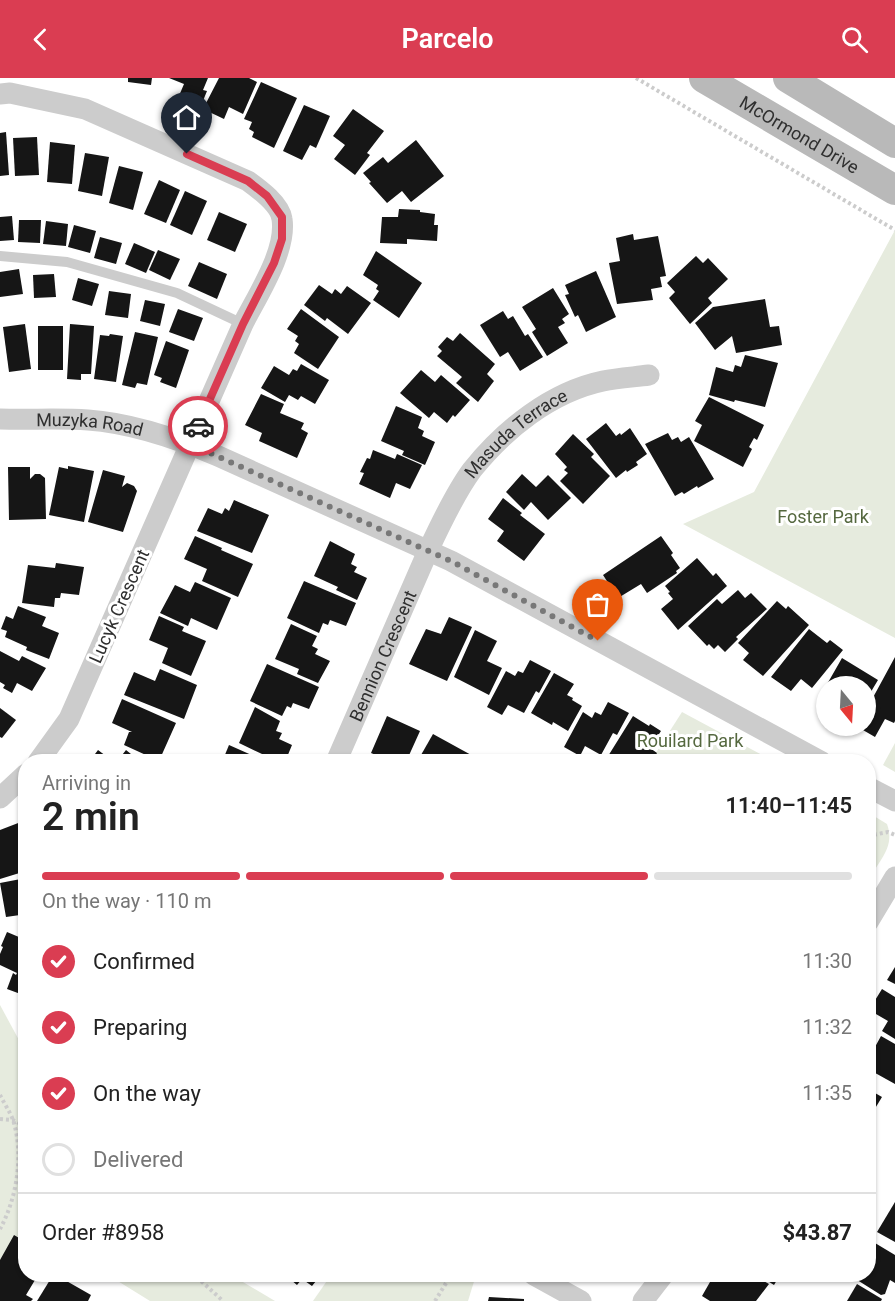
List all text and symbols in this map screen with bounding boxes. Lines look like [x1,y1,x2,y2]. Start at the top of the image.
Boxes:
icon: back [24,23,57,56]
text: Parcelo [401,23,494,55]
icon: search [838,23,871,56]
street label: McOrmond Drive [736,91,863,177]
pin [161,92,212,154]
icon: home [170,101,203,134]
street label: Masuda Terrace [459,384,570,482]
courier [168,396,228,456]
street label: Muzyka Road [36,409,146,440]
icon: car [182,410,215,443]
park label: Foster Park [777,506,870,527]
street label: Lucyk Crescent [85,546,153,666]
pin [572,579,623,641]
street label: Bennion Crescent [345,587,420,725]
icon: bag [581,588,614,621]
north arrow [816,676,876,736]
map controls [816,676,876,736]
park label: Rouilard Park [637,730,744,751]
text: Arriving in [42,771,131,795]
text: 11:40–11:45 [725,793,852,818]
text: 2 min [42,794,140,840]
text: On the way · 110 m [42,889,211,913]
icon: check [42,945,75,978]
text: Confirmed [93,949,195,974]
text: 11:30 [802,949,852,973]
icon: check [42,1011,75,1044]
text: Preparing [93,1015,187,1040]
text: 11:32 [802,1015,852,1039]
icon: check [42,1077,75,1110]
text: On the way [93,1081,201,1106]
text: 11:35 [802,1081,852,1105]
text: Delivered [93,1147,183,1172]
text: Order #8958 [42,1220,164,1245]
text: $43.87 [783,1220,852,1245]

